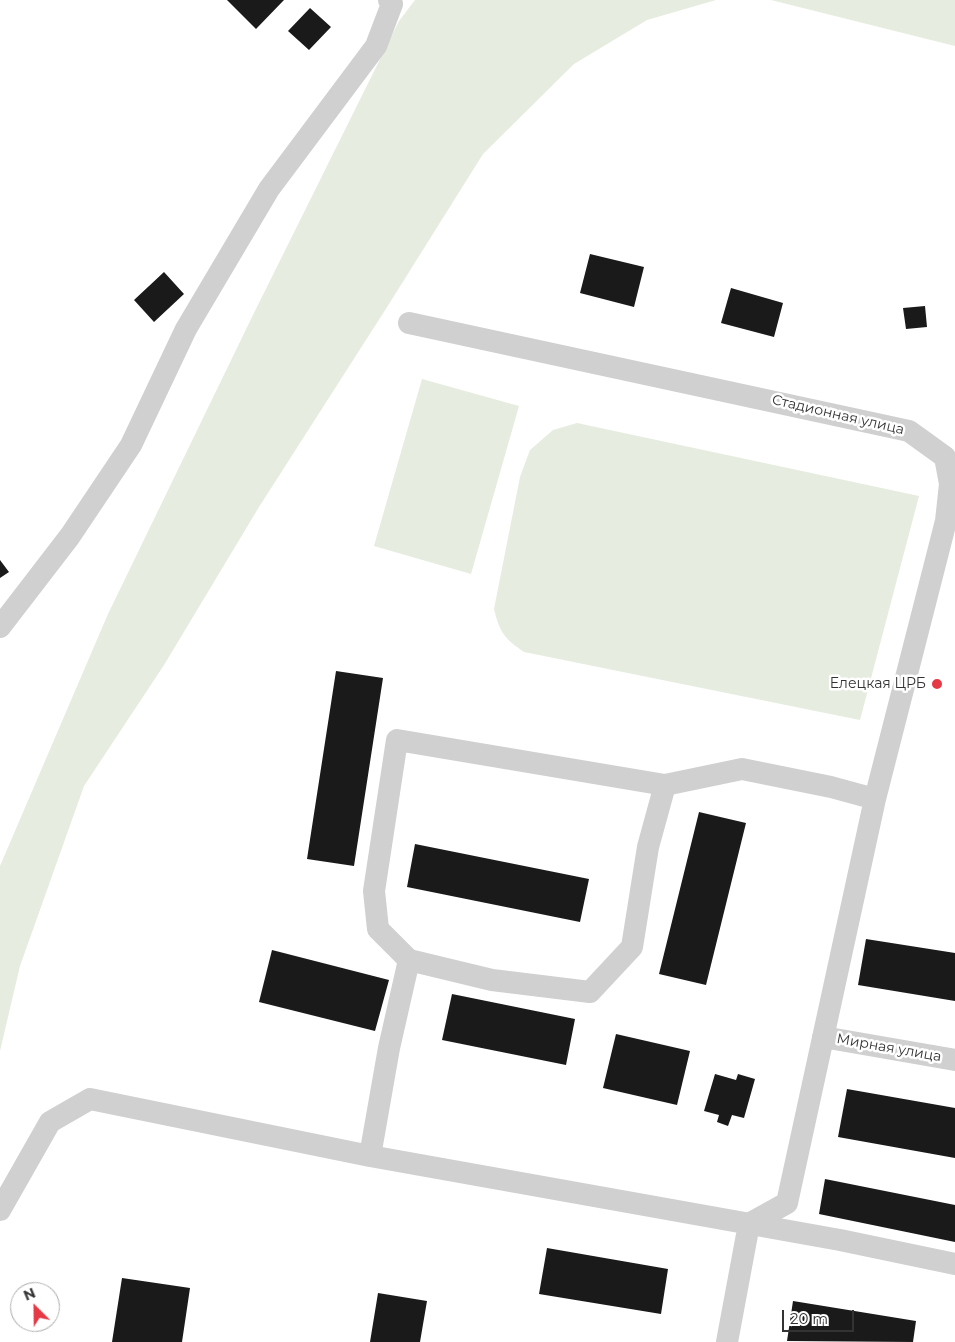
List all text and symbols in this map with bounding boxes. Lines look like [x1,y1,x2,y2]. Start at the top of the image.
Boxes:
street label: Стадионная улица [770,392,906,438]
place label: Елецкая ЦРБ [830,676,926,692]
marker: Елецкая ЦРБ [930,677,944,691]
street label: Мирная улица [835,1031,943,1065]
north arrow [10,1282,60,1332]
text: N [21,1284,38,1305]
scale bar [785,1300,858,1332]
text: 20 m [790,1309,828,1328]

